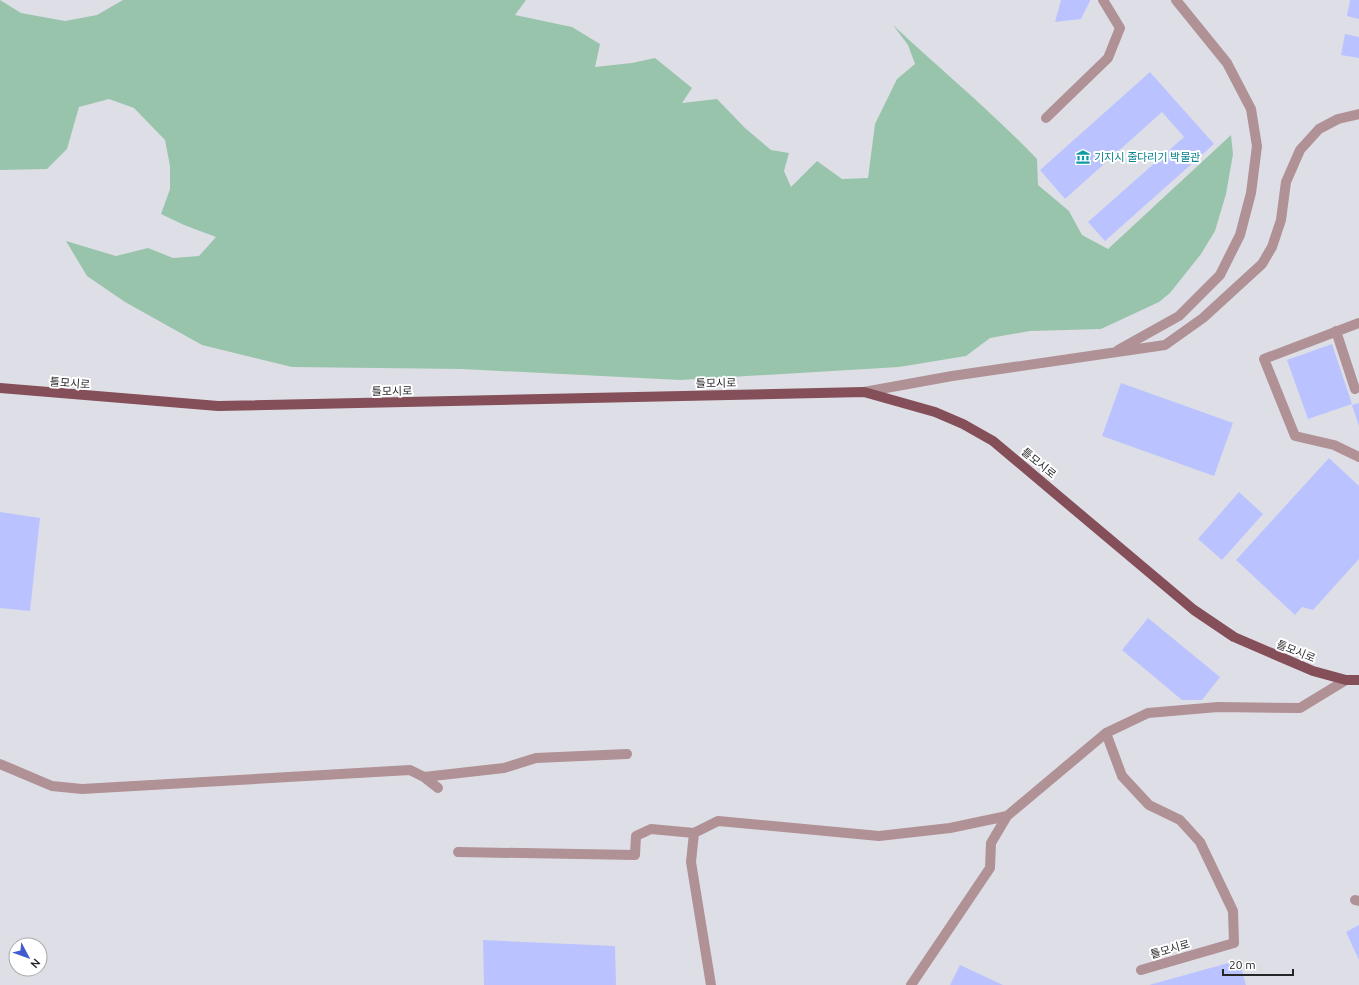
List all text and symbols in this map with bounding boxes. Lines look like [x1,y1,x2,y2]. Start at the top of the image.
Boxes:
museum icon: 기지시 줄다리기 박물관 [1075,149,1091,165]
place label: 기지시 줄다리기 박물관 [1094,151,1200,163]
street label: 틀모시로 [49,376,91,390]
street label: 틀모시로 [696,377,736,389]
street label: 틀모시로 [372,385,412,397]
street label: 틀모시로 [1019,446,1059,480]
street label: 틀모시로 [1275,638,1317,664]
north arrow [8,937,48,977]
street label: 틀모시로 [1149,938,1191,960]
scale bar [1223,951,1293,977]
text: N [28,957,43,971]
text: 20 m [1229,958,1256,971]

